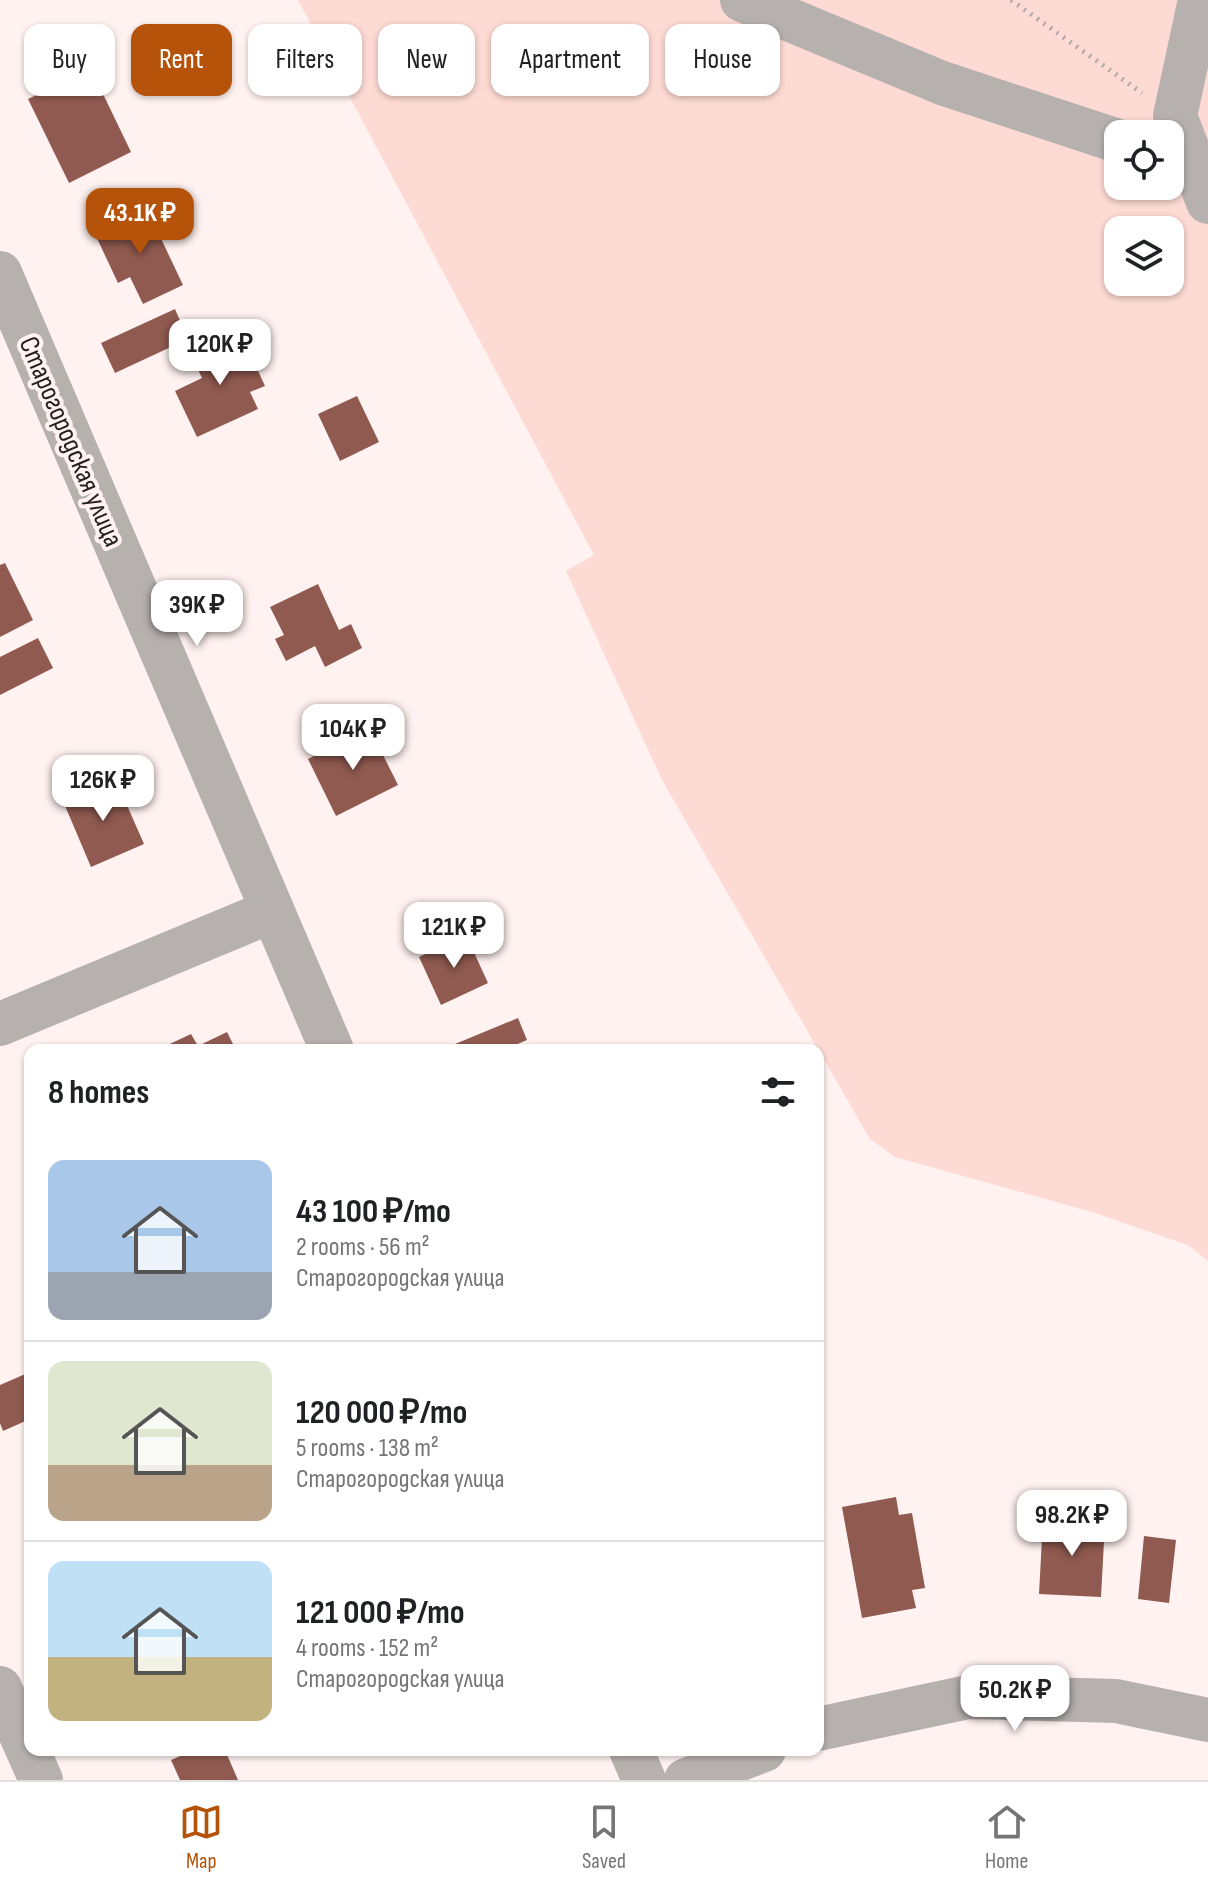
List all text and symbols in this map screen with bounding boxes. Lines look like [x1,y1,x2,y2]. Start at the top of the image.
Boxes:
chip: Buy [24,24,115,96]
chip: Rent [131,24,232,96]
chip: Filters [248,24,362,96]
chip: New [378,24,475,96]
chip: Apartment [491,24,649,96]
chip: House [665,24,780,96]
map controls [1104,120,1184,296]
button: locate [1104,120,1184,200]
pin: 43.1K ₽ [66,188,214,256]
text: 43.1K ₽ [104,198,176,229]
button: layers [1104,216,1184,296]
pin: 120K ₽ [155,319,285,387]
text: 120K ₽ [187,329,253,360]
street label: Старогородская улица [12,332,130,551]
pin: 39K ₽ [141,580,253,648]
text: 39K ₽ [169,590,225,621]
pin: 104K ₽ [288,704,418,772]
text: 104K ₽ [320,714,386,745]
pin: 126K ₽ [38,755,168,823]
text: 126K ₽ [70,765,136,796]
pin: 121K ₽ [389,902,519,970]
text: 121K ₽ [422,912,486,943]
icon: filters [756,1070,800,1114]
text: 8 homes [48,1072,149,1113]
text: 43 100 ₽/mo [296,1191,451,1232]
icon: home [112,1192,208,1288]
text: 2 rooms · 56 m² [296,1232,430,1263]
text: Старогородская улица [296,1263,505,1294]
text: 120 000 ₽/mo [296,1392,467,1433]
icon: home [112,1393,208,1489]
text: 5 rooms · 138 m² [296,1433,439,1464]
text: Старогородская улица [296,1464,505,1495]
pin: 98.2K ₽ [998,1490,1146,1558]
text: 98.2K ₽ [1035,1500,1109,1531]
text: 121 000 ₽/mo [296,1592,465,1633]
icon: home [112,1593,208,1689]
text: 4 rooms · 152 m² [296,1633,438,1664]
text: Старогородская улица [296,1664,505,1695]
pin: 50.2K ₽ [941,1665,1089,1733]
text: 50.2K ₽ [978,1675,1052,1706]
tab: Map [179,1800,223,1875]
tab: Saved [582,1800,626,1875]
tab: Home [985,1800,1029,1875]

